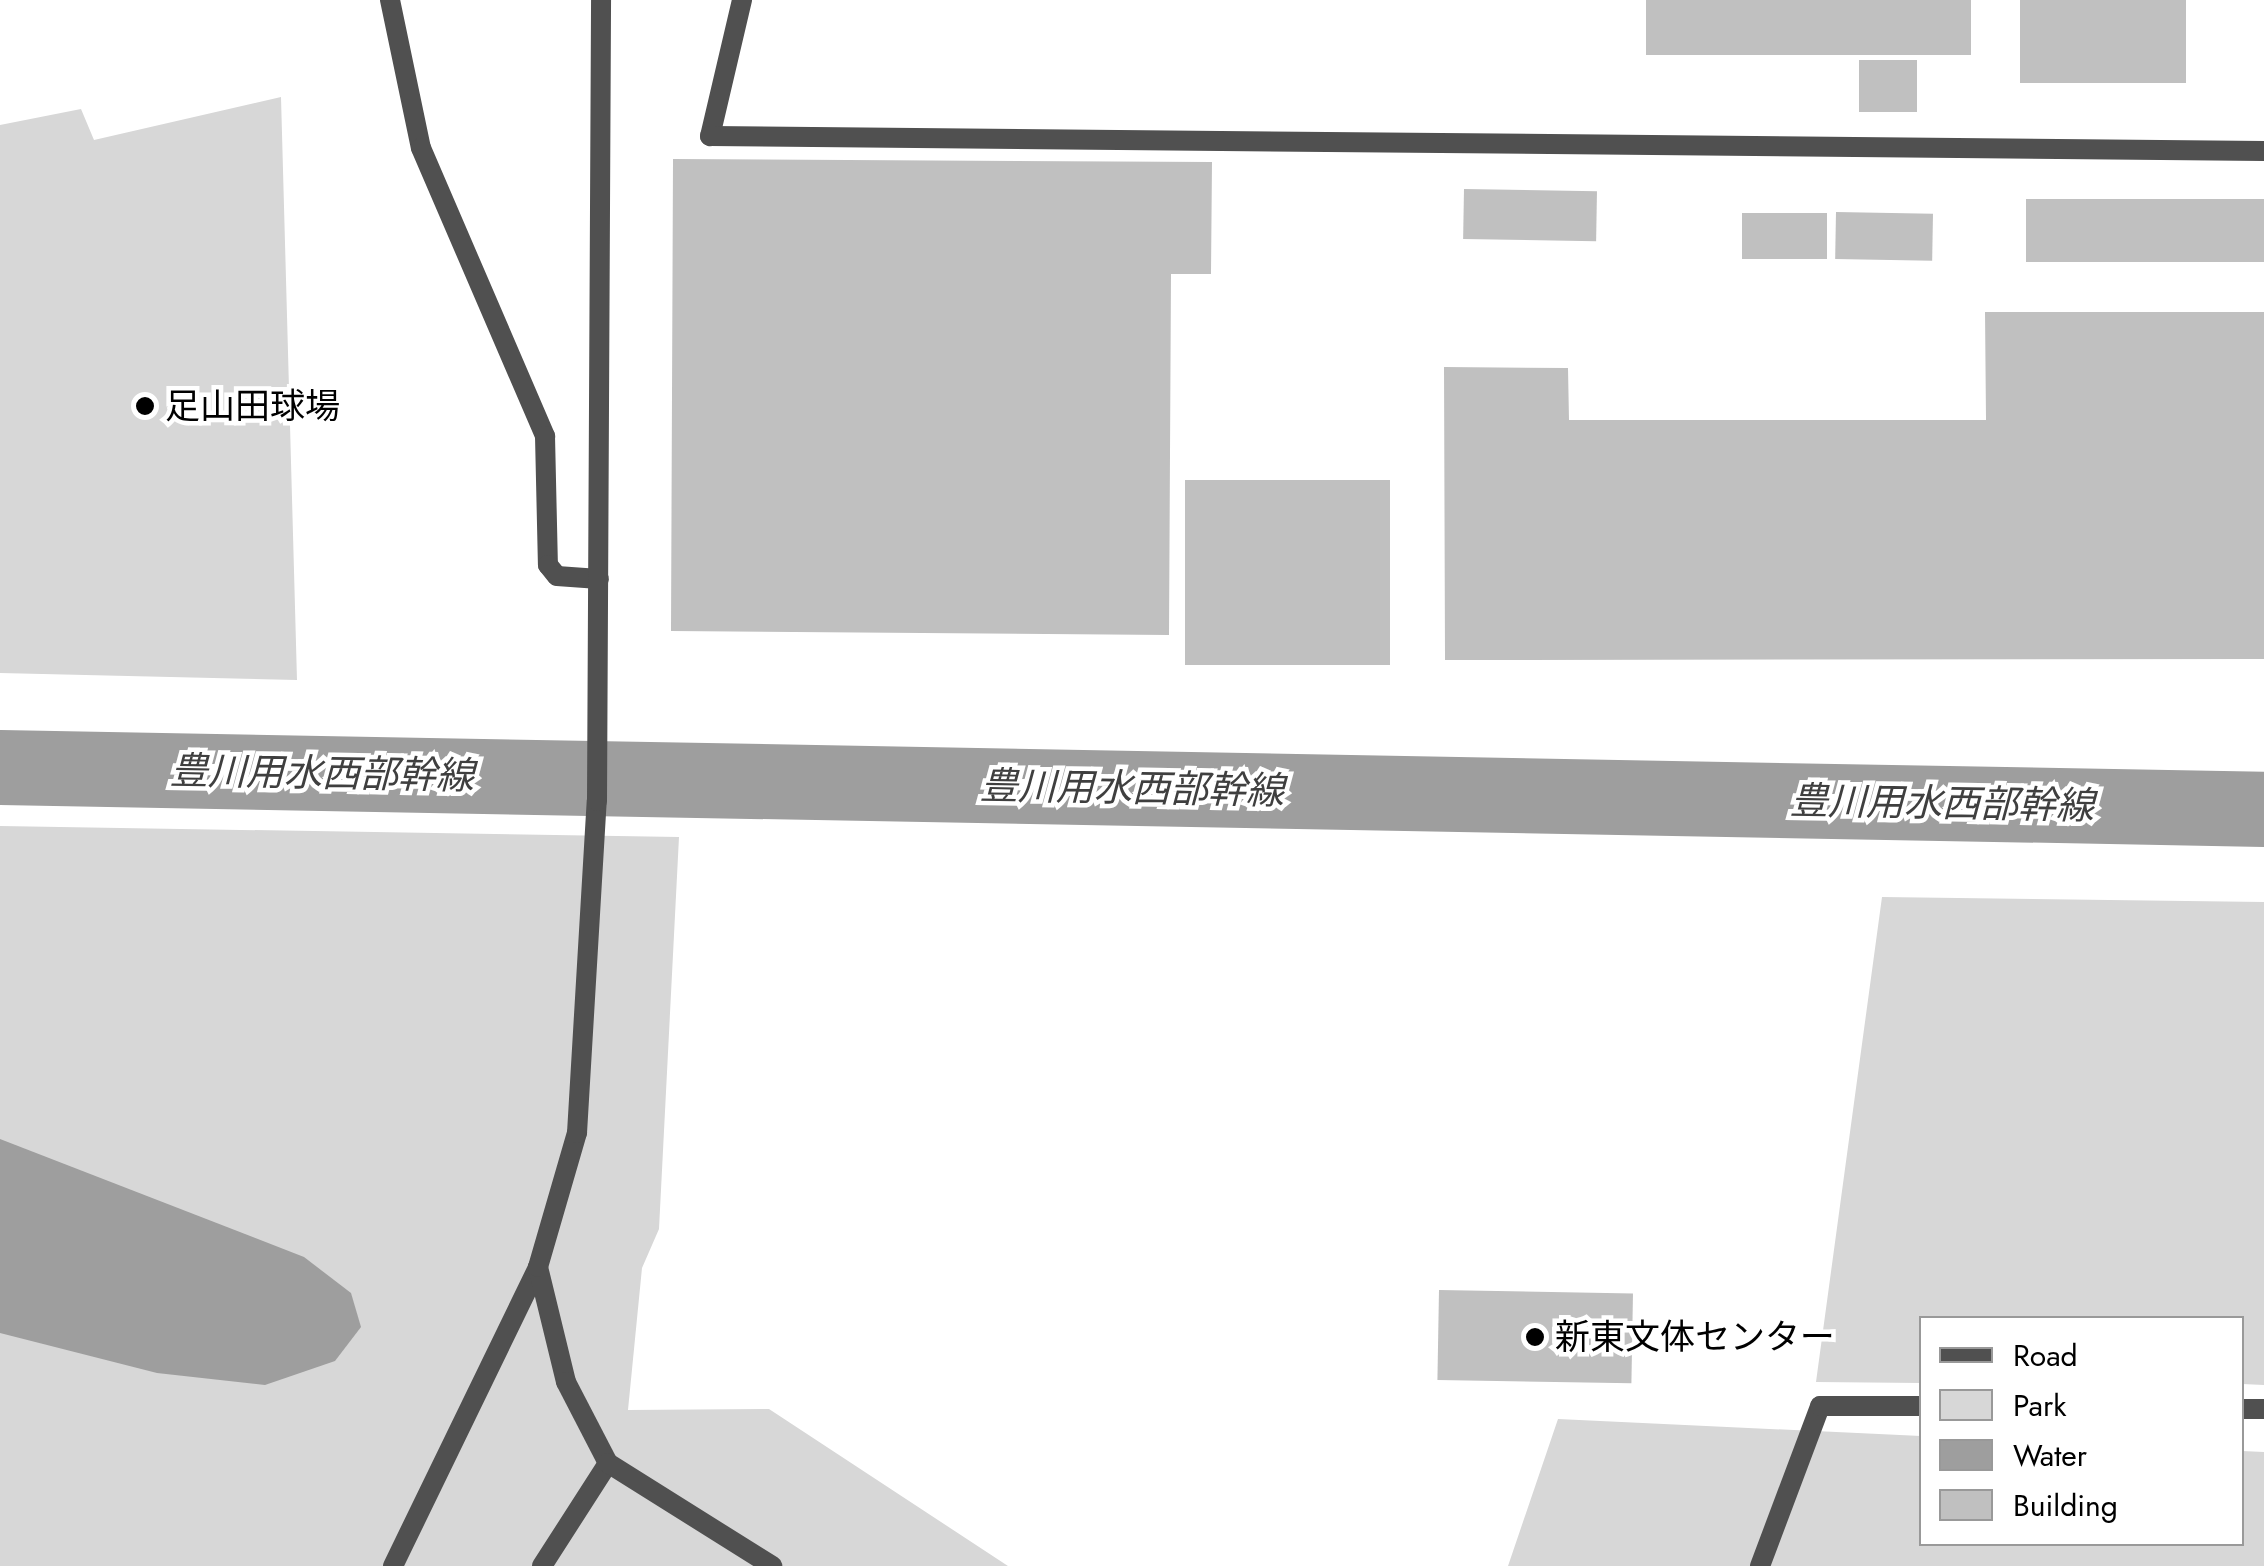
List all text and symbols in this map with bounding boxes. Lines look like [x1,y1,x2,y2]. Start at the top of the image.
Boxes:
place label: 足山田球場 [165,385,340,427]
marker: 足山田球場 [134,395,156,417]
water label: 豊川用水西部幹線 [170,748,474,798]
water label: 豊川用水西部幹線 [980,763,1284,813]
water label: 豊川用水西部幹線 [1790,778,2094,828]
place label: 新東文体センター [1555,1316,1835,1358]
legend [1919,1316,2244,1546]
marker: 新東文体センター [1524,1326,1546,1348]
text: Road [2013,1334,2078,1377]
text: Park [2013,1384,2066,1427]
text: Water [2013,1434,2087,1477]
text: Building [2013,1484,2118,1527]

